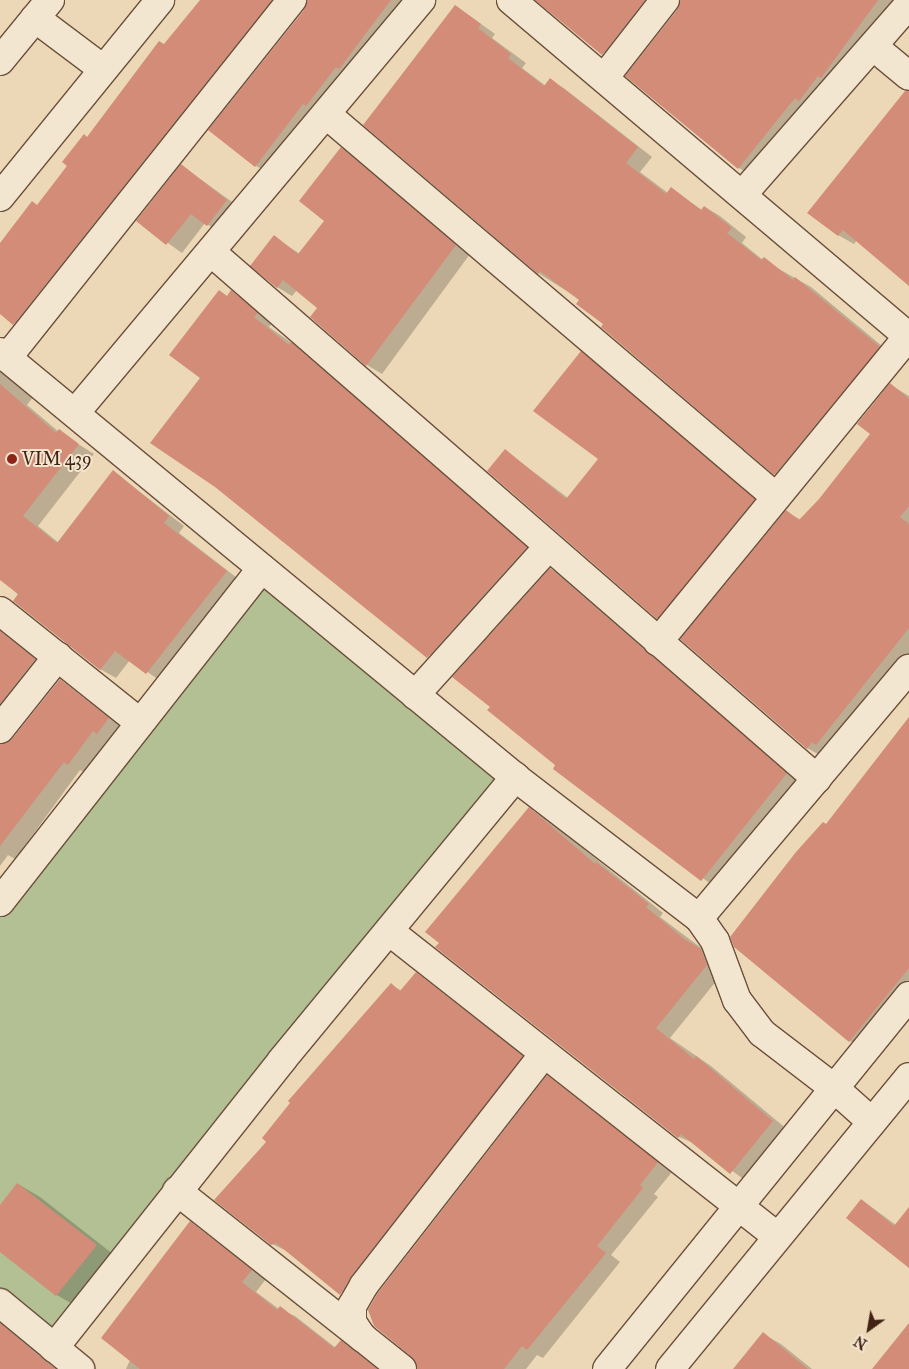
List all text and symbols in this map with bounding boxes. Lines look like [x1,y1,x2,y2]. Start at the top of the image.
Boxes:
place label: VIM 439 [22,448,92,470]
marker: VIM 439 [6,453,18,465]
north arrow [844,1304,894,1354]
text: N [851,1332,870,1352]

